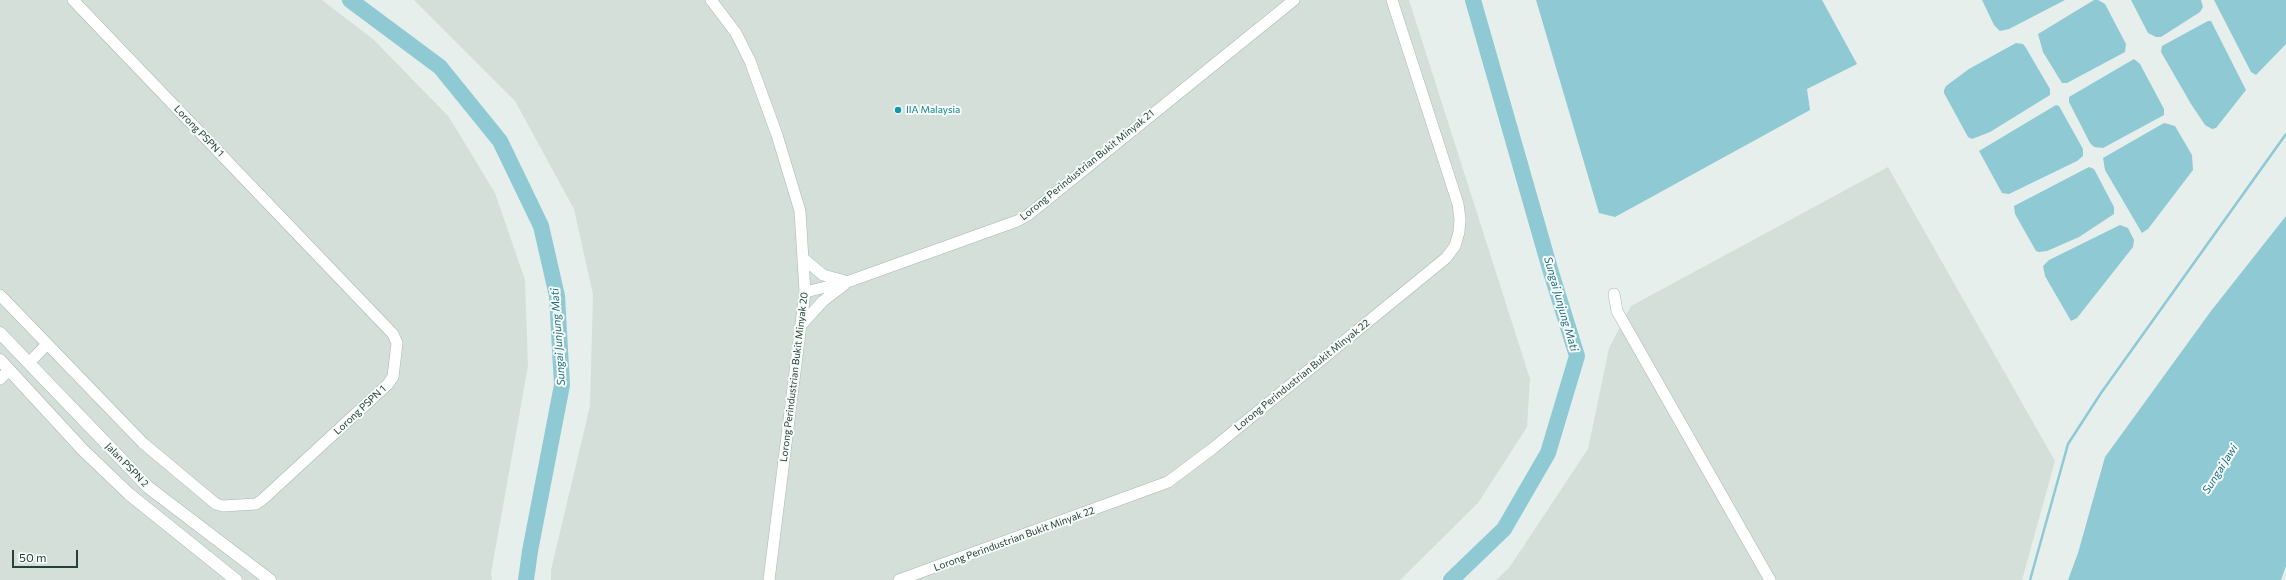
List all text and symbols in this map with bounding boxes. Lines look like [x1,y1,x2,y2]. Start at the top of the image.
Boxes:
street label: Lorong PSPN 1 [172,103,226,159]
place label: IIA Malaysia [906,104,960,116]
marker: IIA Malaysia [893,105,903,115]
street label: Lorong Perindustrian Bukit Minyak 21 [1018,107,1156,223]
water label: Sungai Junjung Mati [1541,255,1581,353]
water label: Sungai Junjung Mati [548,288,568,386]
street label: Lorong Perindustrian Bukit Minyak 20 [778,291,810,463]
street label: Lorong Perindustrian Bukit Minyak 22 [1232,317,1372,433]
street label: Lorong PSPN 1 [332,383,388,437]
street label: Jalan PSPN 2 [103,440,151,490]
water label: Sungai Jawi [2200,442,2240,496]
street label: Lorong Perindustrian Bukit Minyak 22 [932,504,1096,574]
scale bar [14,542,80,568]
text: 50 m [19,550,47,564]

